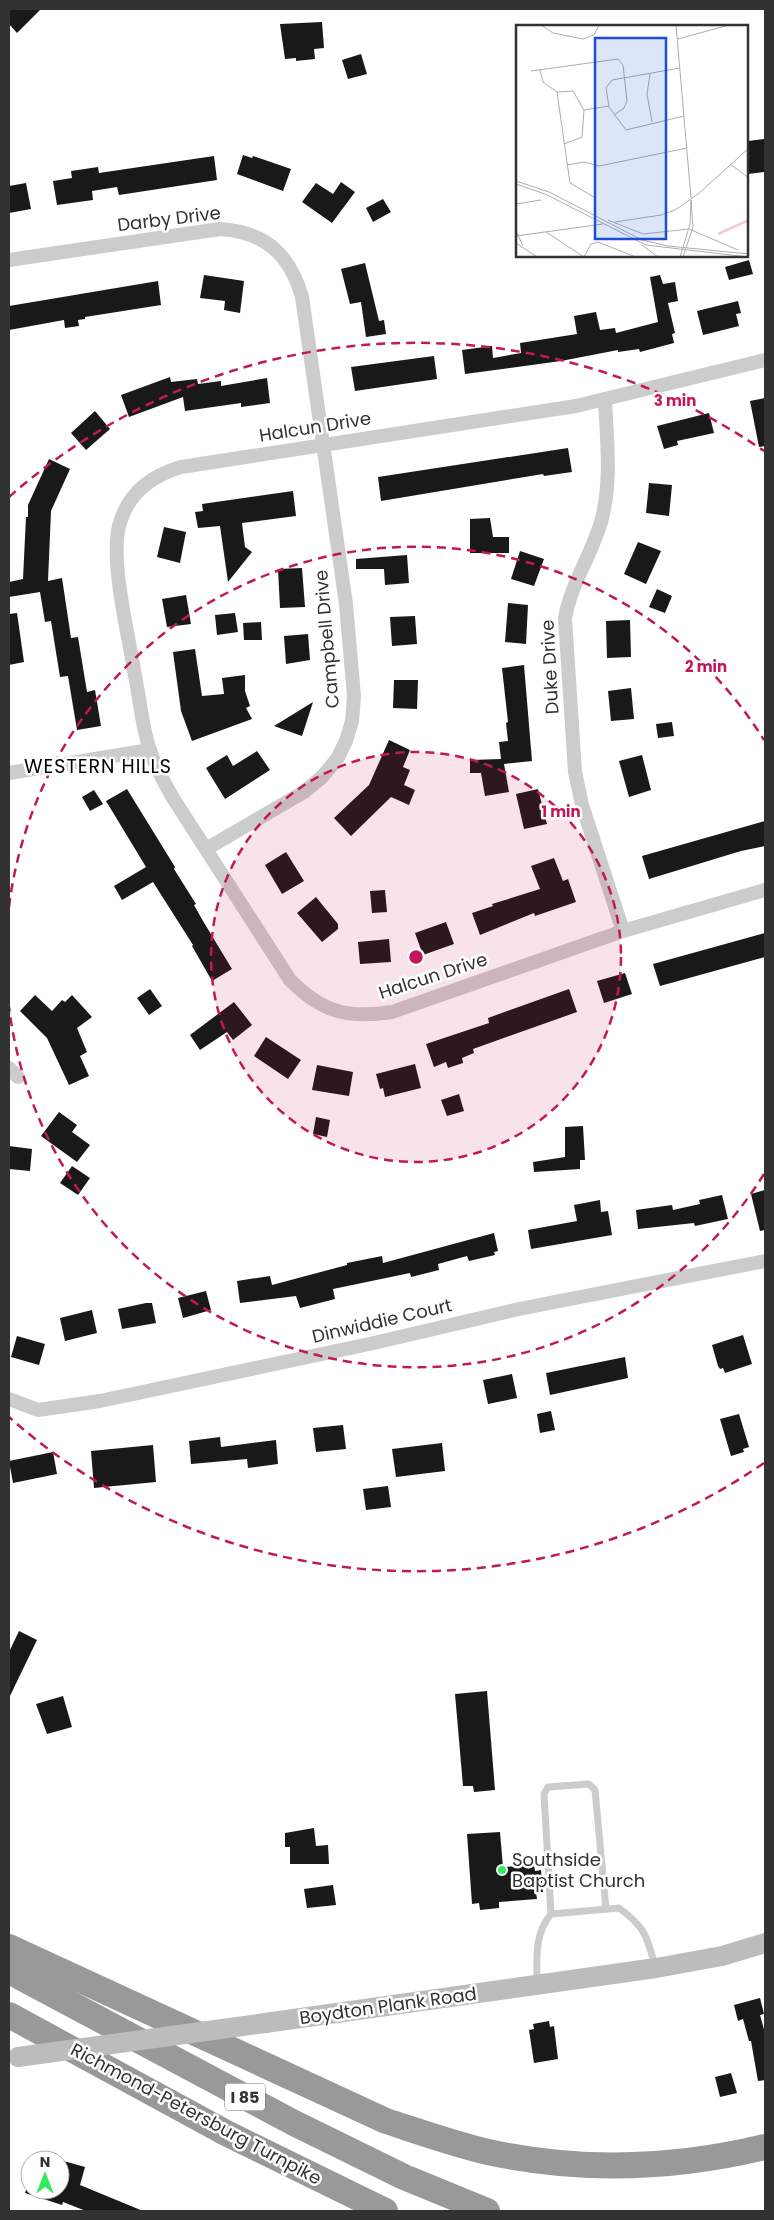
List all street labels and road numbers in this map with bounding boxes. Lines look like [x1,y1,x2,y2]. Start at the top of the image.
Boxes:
street label: Darby Drive [116,200,222,237]
street label: Halcun Drive [257,405,373,448]
street label: Campbell Drive [308,569,345,709]
street label: Duke Drive [535,619,564,715]
street label: Halcun Drive [375,946,490,1005]
street label: Dinwiddie Court [310,1292,454,1349]
street label: Boydton Plank Road [298,1981,478,2030]
street label: Richmond-Petersburg Turnpike [66,2037,326,2191]
road number: I 85 [225,2084,265,2110]

